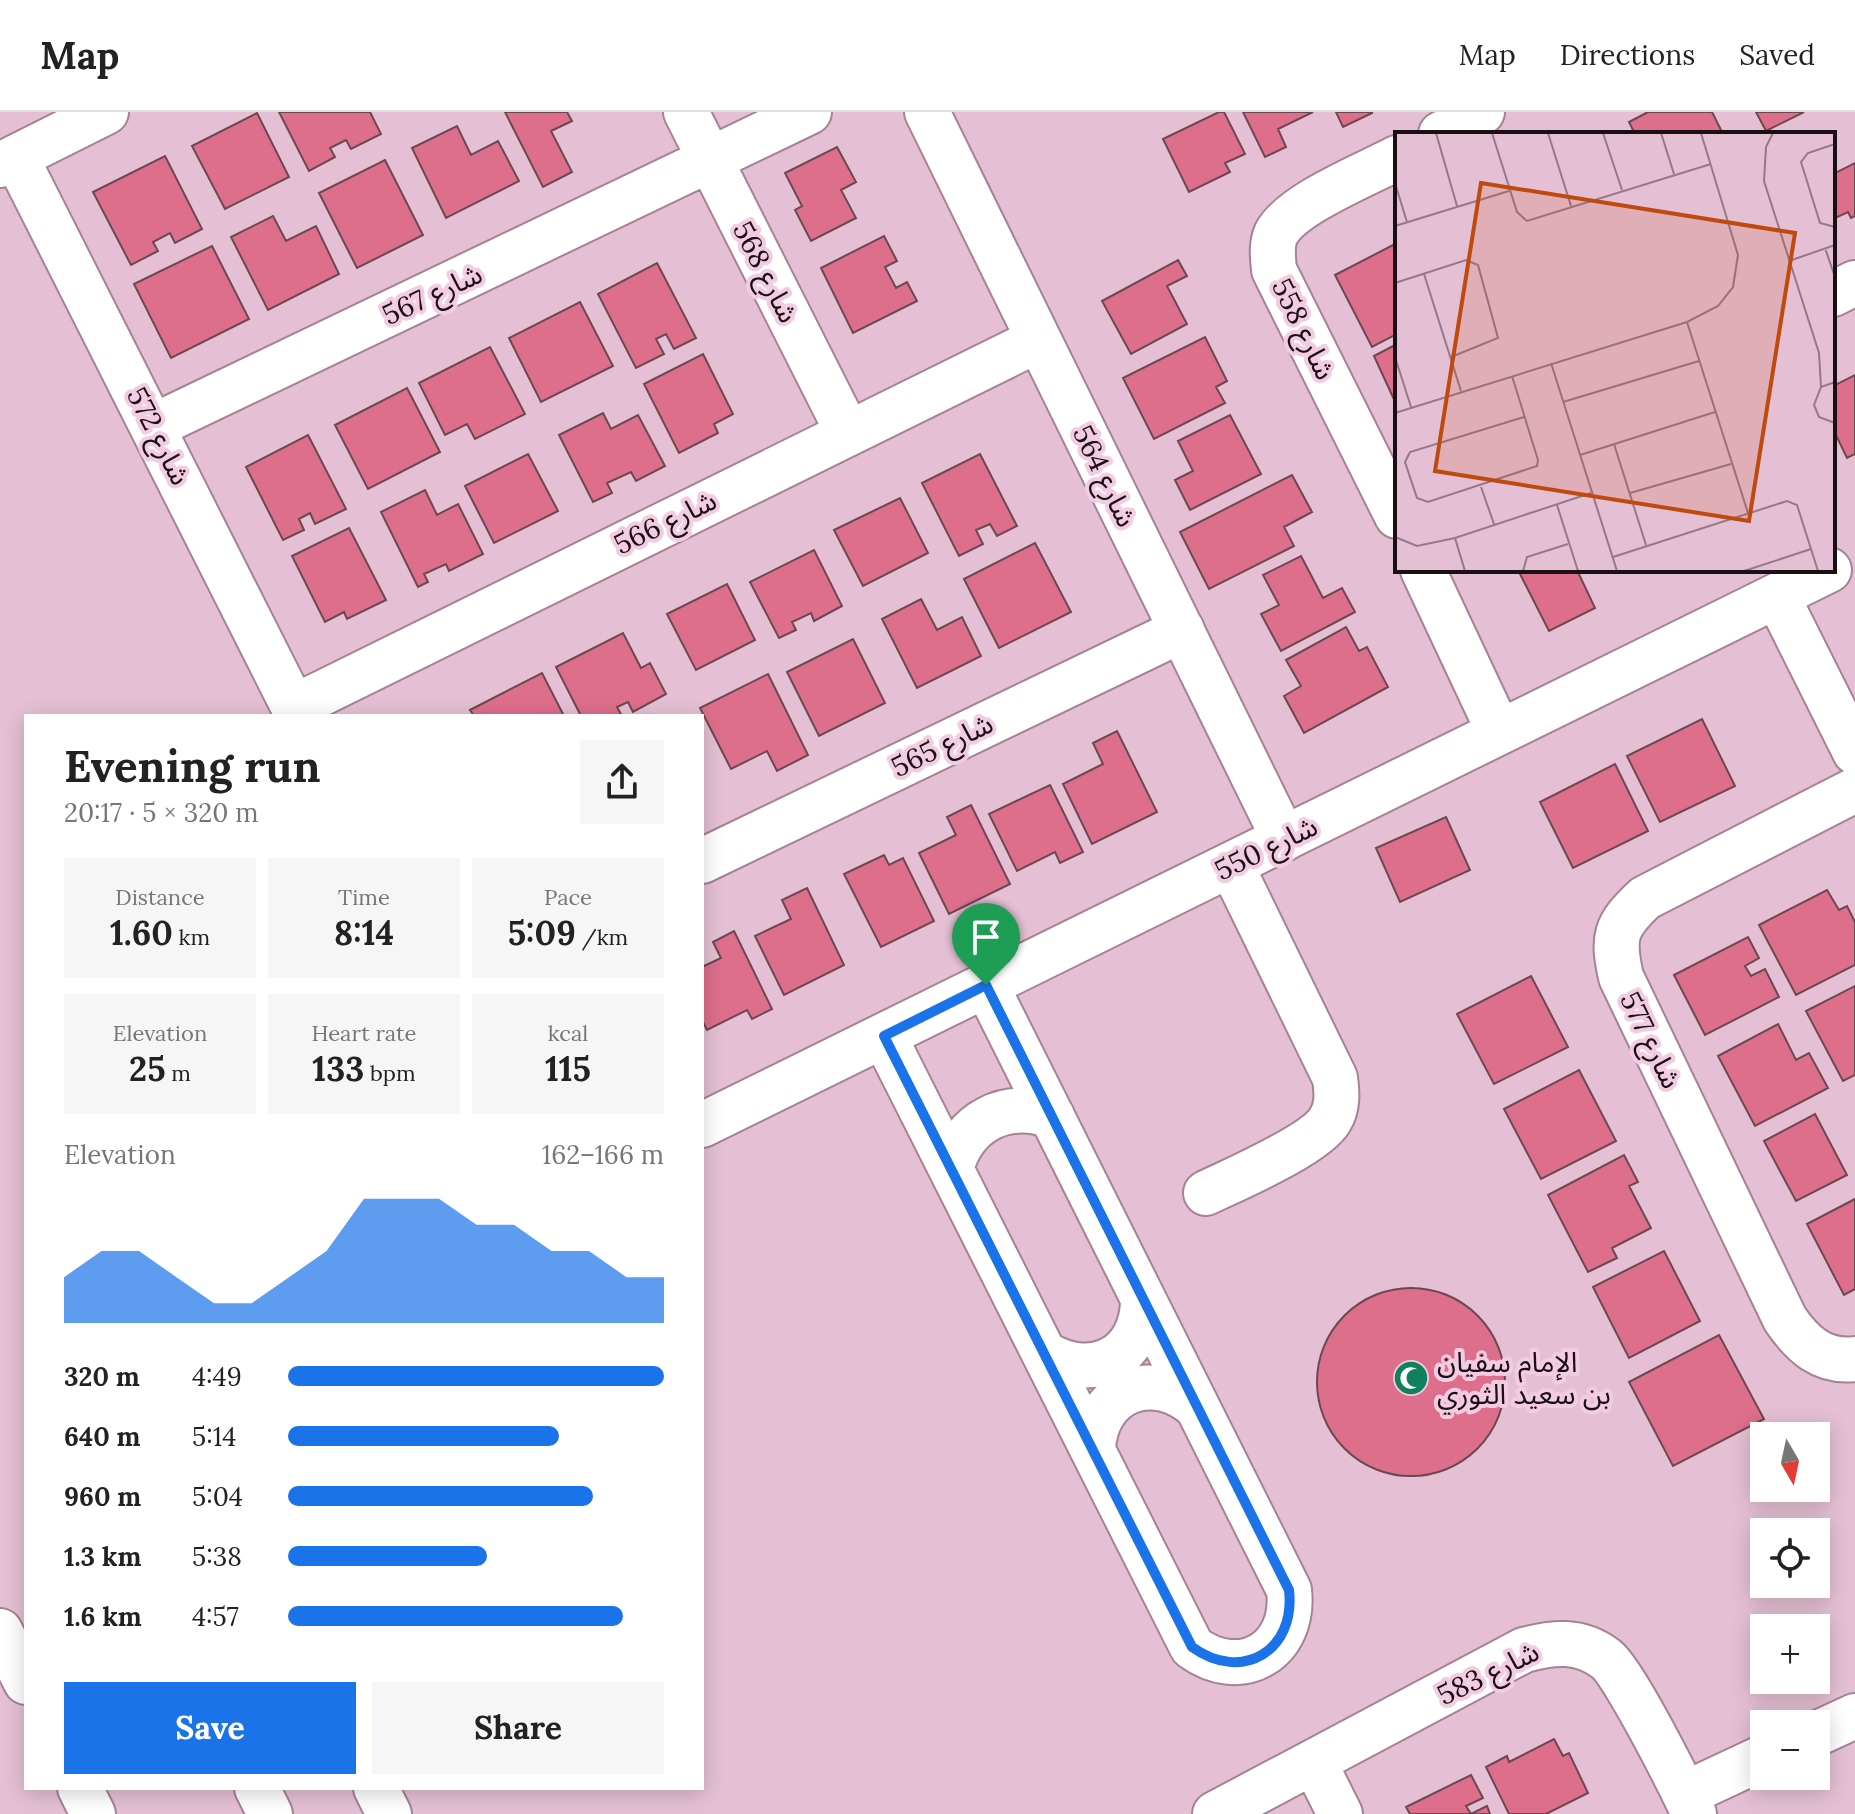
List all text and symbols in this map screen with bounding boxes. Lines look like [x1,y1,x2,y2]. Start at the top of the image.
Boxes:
text: Map [40,31,119,79]
text: Map [1459,37,1516,73]
text: Directions [1560,37,1695,73]
text: Saved [1739,37,1815,73]
inset map [1395,132,1835,572]
street label: شارع 568 [723,215,807,330]
street label: شارع 567 [376,255,489,335]
street label: شارع 558 [1261,272,1344,387]
street label: شارع 572 [116,381,199,492]
street label: شارع 564 [1062,419,1145,534]
street label: شارع 566 [608,482,723,565]
street label: شارع 565 [885,705,1000,788]
text: Evening run [64,738,321,794]
button: share [580,740,664,824]
text: 20:17 · 5 × 320 m [64,796,259,829]
street label: شارع 550 [1209,808,1325,891]
text: Distance [115,883,205,911]
text: Time [338,883,390,911]
text: Pace [544,883,592,911]
pin [952,903,1020,985]
text: 1.60 [110,911,173,954]
text: 8:14 [334,911,394,954]
text: 5:09 [508,911,576,954]
icon: arrive [964,915,1008,959]
text: km [173,923,210,951]
text: /km [576,923,628,951]
street label: شارع 577 [1610,986,1690,1096]
text: Elevation [113,1019,207,1047]
text: Heart rate [312,1019,416,1047]
text: kcal [548,1019,588,1047]
text: 25 [129,1047,166,1090]
text: 133 [312,1047,364,1090]
text: 115 [545,1047,591,1090]
text: m [166,1059,191,1087]
text: bpm [364,1059,416,1087]
text: Elevation [64,1138,176,1171]
text: 162–166 m [542,1138,664,1171]
place label: الإمام سفيان بن سعيد الثوري [1437,1344,1611,1415]
mosque icon: الإمام سفيان بن سعيد الثوري [1392,1359,1430,1397]
text: 320 m [64,1360,140,1393]
text: 4:49 [192,1360,242,1393]
text: 640 m [64,1420,140,1453]
text: 5:14 [192,1420,236,1453]
north arrow [1750,1422,1830,1502]
map controls [1750,1422,1830,1790]
text: 960 m [64,1480,141,1513]
text: 5:04 [192,1480,243,1513]
button: locate [1750,1518,1830,1598]
text: 1.3 km [64,1540,141,1573]
text: 5:38 [192,1540,242,1573]
text: 1.6 km [64,1600,142,1633]
text: 4:57 [192,1600,239,1633]
button: + [1750,1614,1830,1694]
street label: شارع 583 [1431,1633,1546,1716]
button: Save [64,1682,356,1774]
button: Share [372,1682,664,1774]
button: − [1750,1710,1830,1790]

